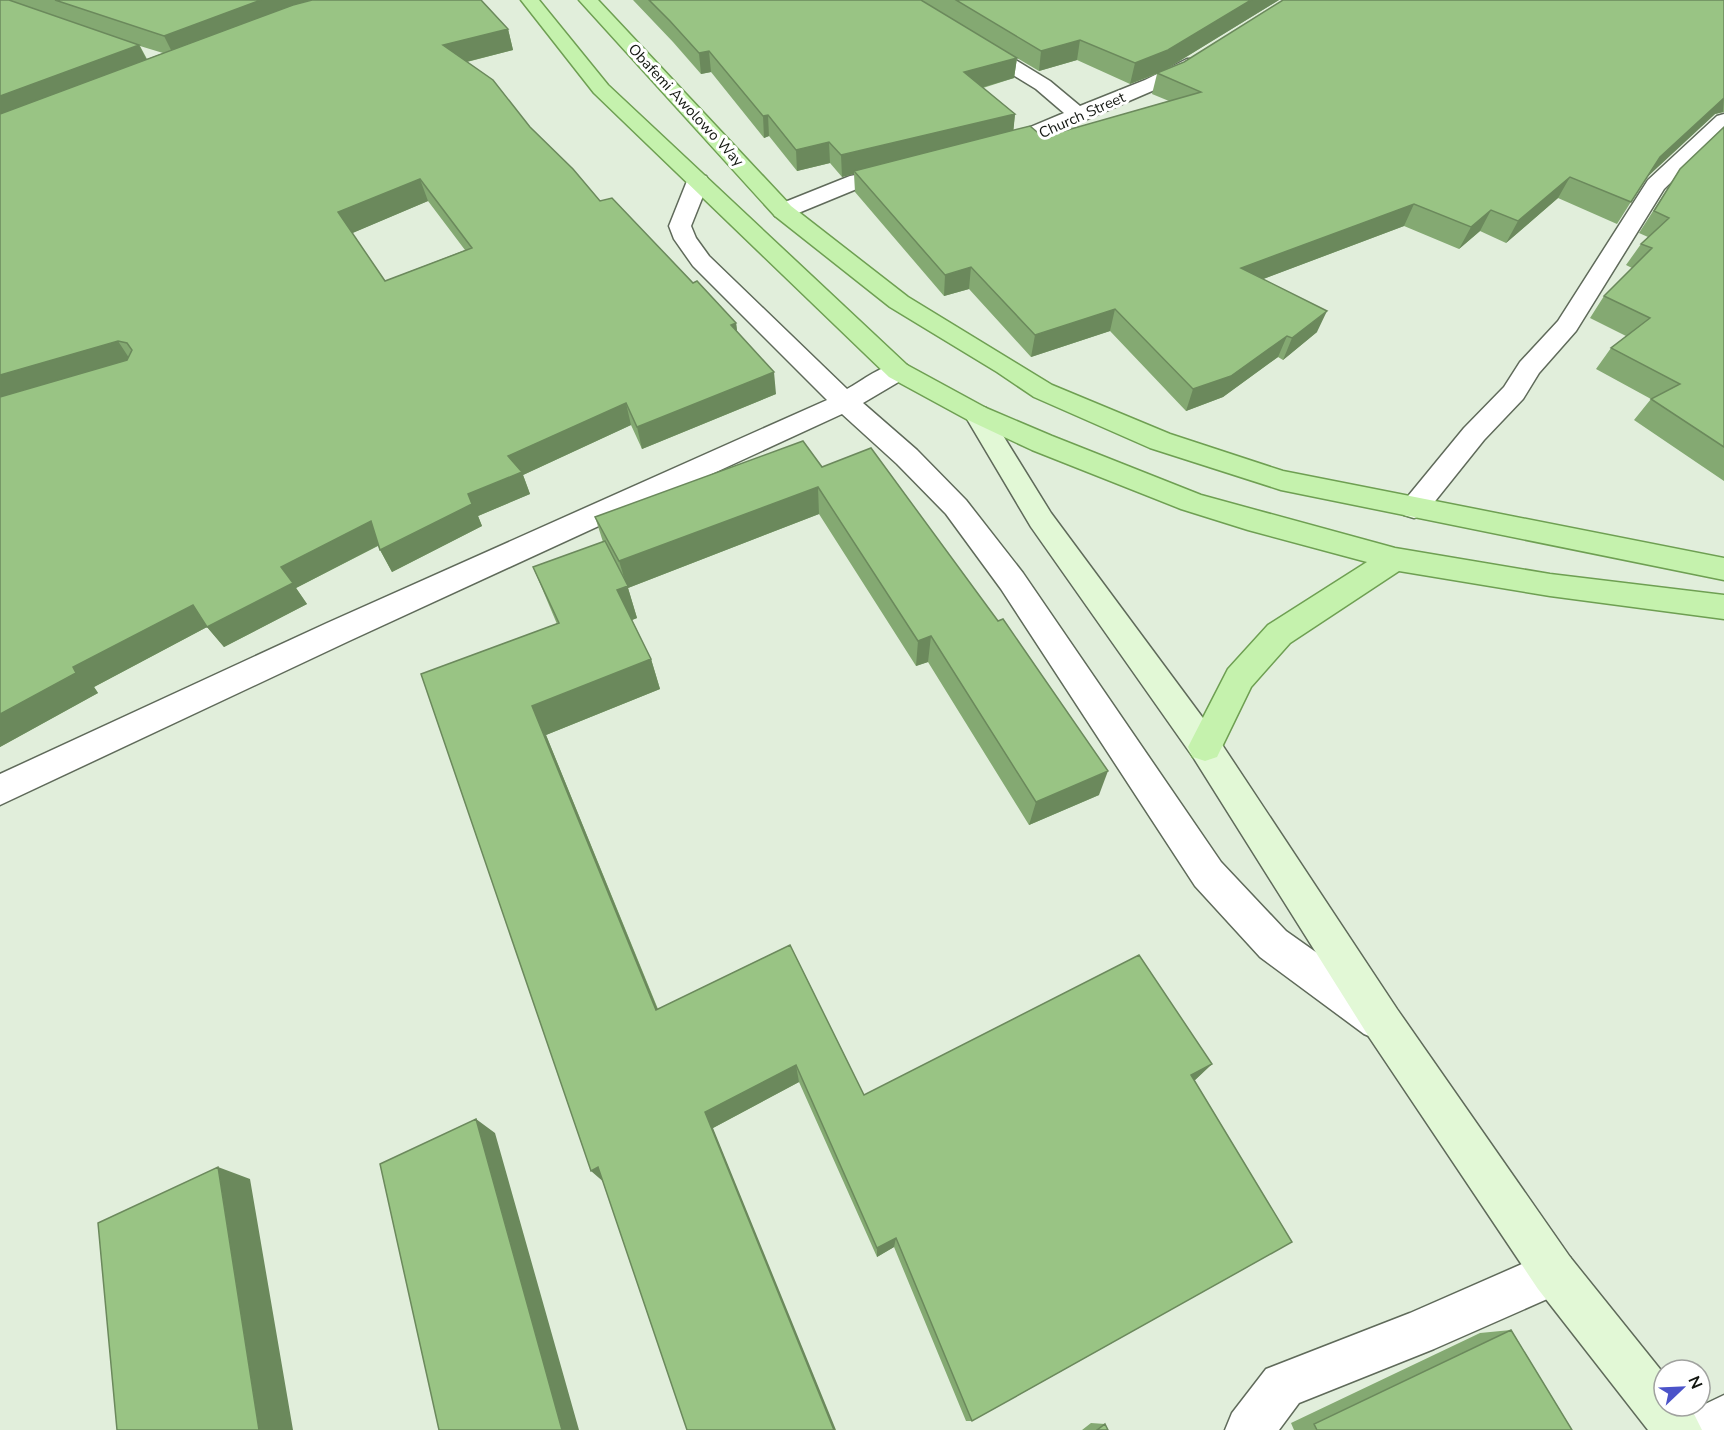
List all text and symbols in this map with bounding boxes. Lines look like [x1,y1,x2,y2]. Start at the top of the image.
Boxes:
street label: Obafemi Awolowo Way [624,39,748,171]
street label: Church Street [1036,87,1129,143]
north arrow [1652,1358,1712,1418]
text: N [1682,1373,1707,1392]

